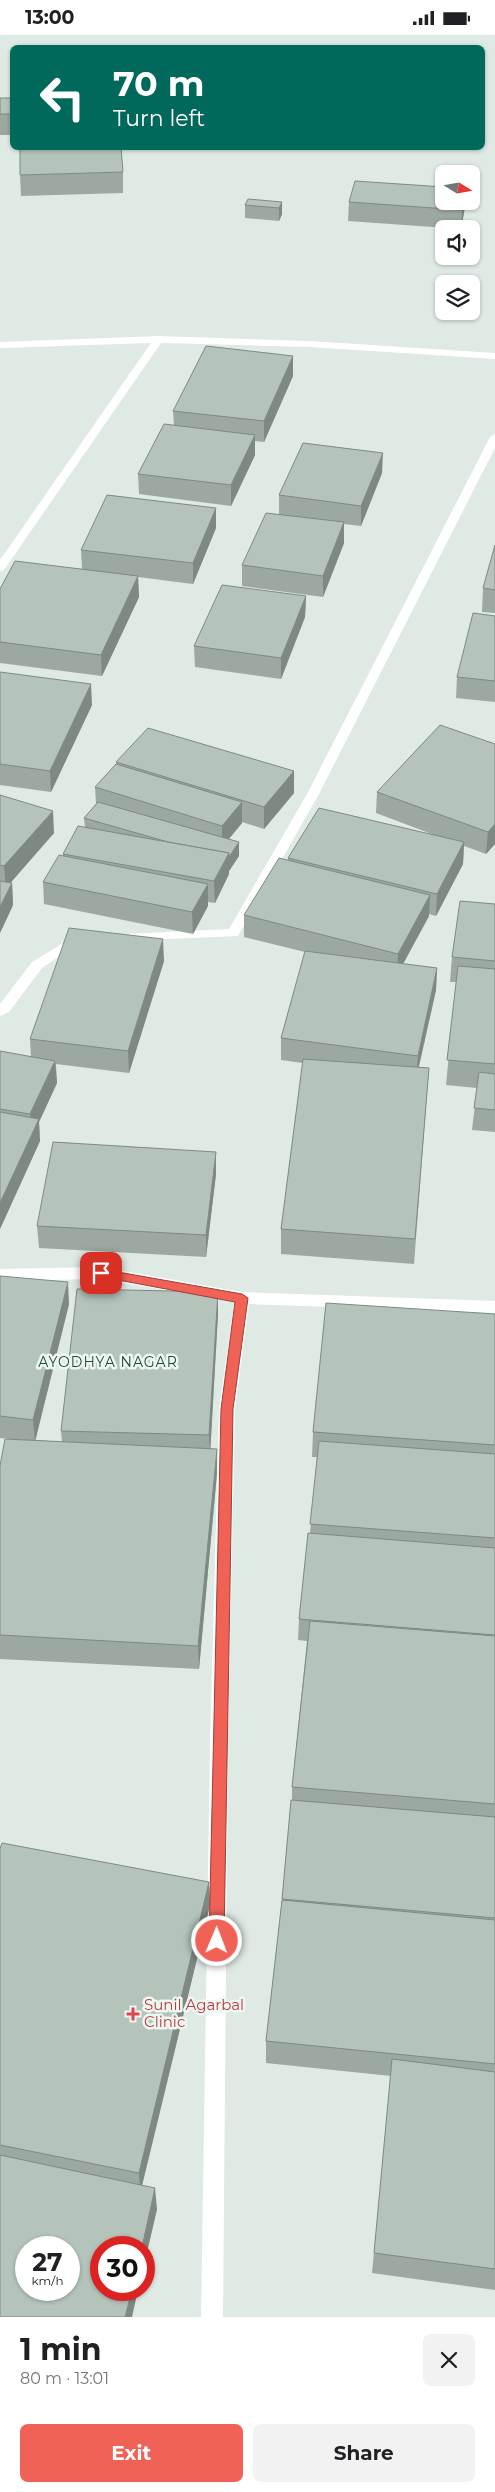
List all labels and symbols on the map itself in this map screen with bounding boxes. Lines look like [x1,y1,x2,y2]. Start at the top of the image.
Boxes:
north arrow [435,165,480,210]
pin [80,1252,122,1294]
district label: AYODHYA NAGAR [38,1353,178,1371]
position arrow [190,1914,242,1966]
place label: Sunil Agarbal Clinic [144,1995,244,2031]
marker: Sunil Agarbal Clinic [126,2007,140,2021]
speed limit sign: 30 [90,2236,155,2301]

